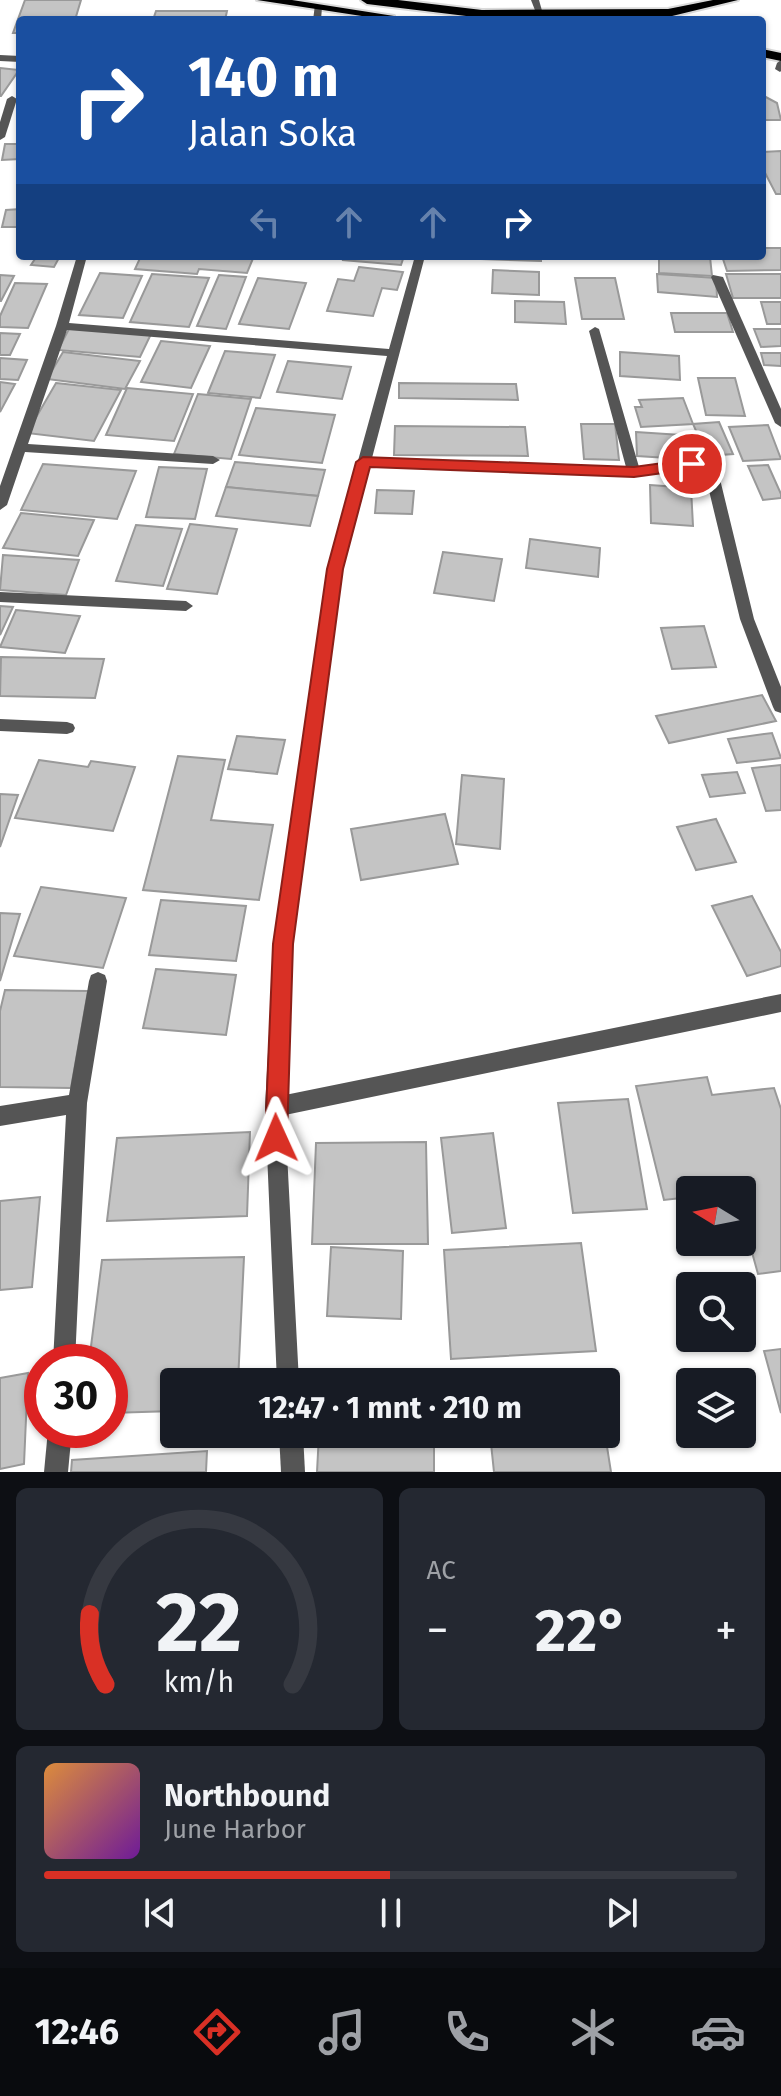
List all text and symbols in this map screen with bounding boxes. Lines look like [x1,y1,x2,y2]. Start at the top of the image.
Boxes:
text: 140 m [188,44,339,111]
icon: right [56,48,160,152]
text: Jalan Soka [188,112,357,156]
icon: left [243,200,287,244]
icon: ahead [327,200,371,244]
icon: ahead [411,200,455,244]
icon: right [495,200,539,244]
pin [658,430,726,498]
icon: arrive [670,442,714,486]
position arrow [234,1096,318,1180]
north arrow [676,1176,756,1256]
map controls [676,1176,756,1448]
button: search [676,1272,756,1352]
speed limit sign: 30 [24,1344,128,1448]
button: layers [676,1368,756,1448]
text: 12:47 · 1 mnt · 210 m [258,1390,522,1426]
text: AC [427,1555,456,1586]
text: 22 [156,1573,242,1673]
text: 22° [535,1595,628,1667]
text: − [427,1604,449,1657]
text: + [715,1604,737,1657]
text: km/h [164,1665,235,1700]
text: Northbound [164,1778,330,1814]
text: June Harbor [164,1814,306,1845]
icon: previous [138,1891,182,1935]
icon: pause [369,1891,413,1935]
icon: next [600,1891,644,1935]
icon: directions [189,2004,245,2060]
icon: music [314,2004,370,2060]
icon: phone [439,2004,495,2060]
icon: climate [565,2004,621,2060]
icon: car [690,2004,746,2060]
text: 12:46 [35,2010,119,2054]

